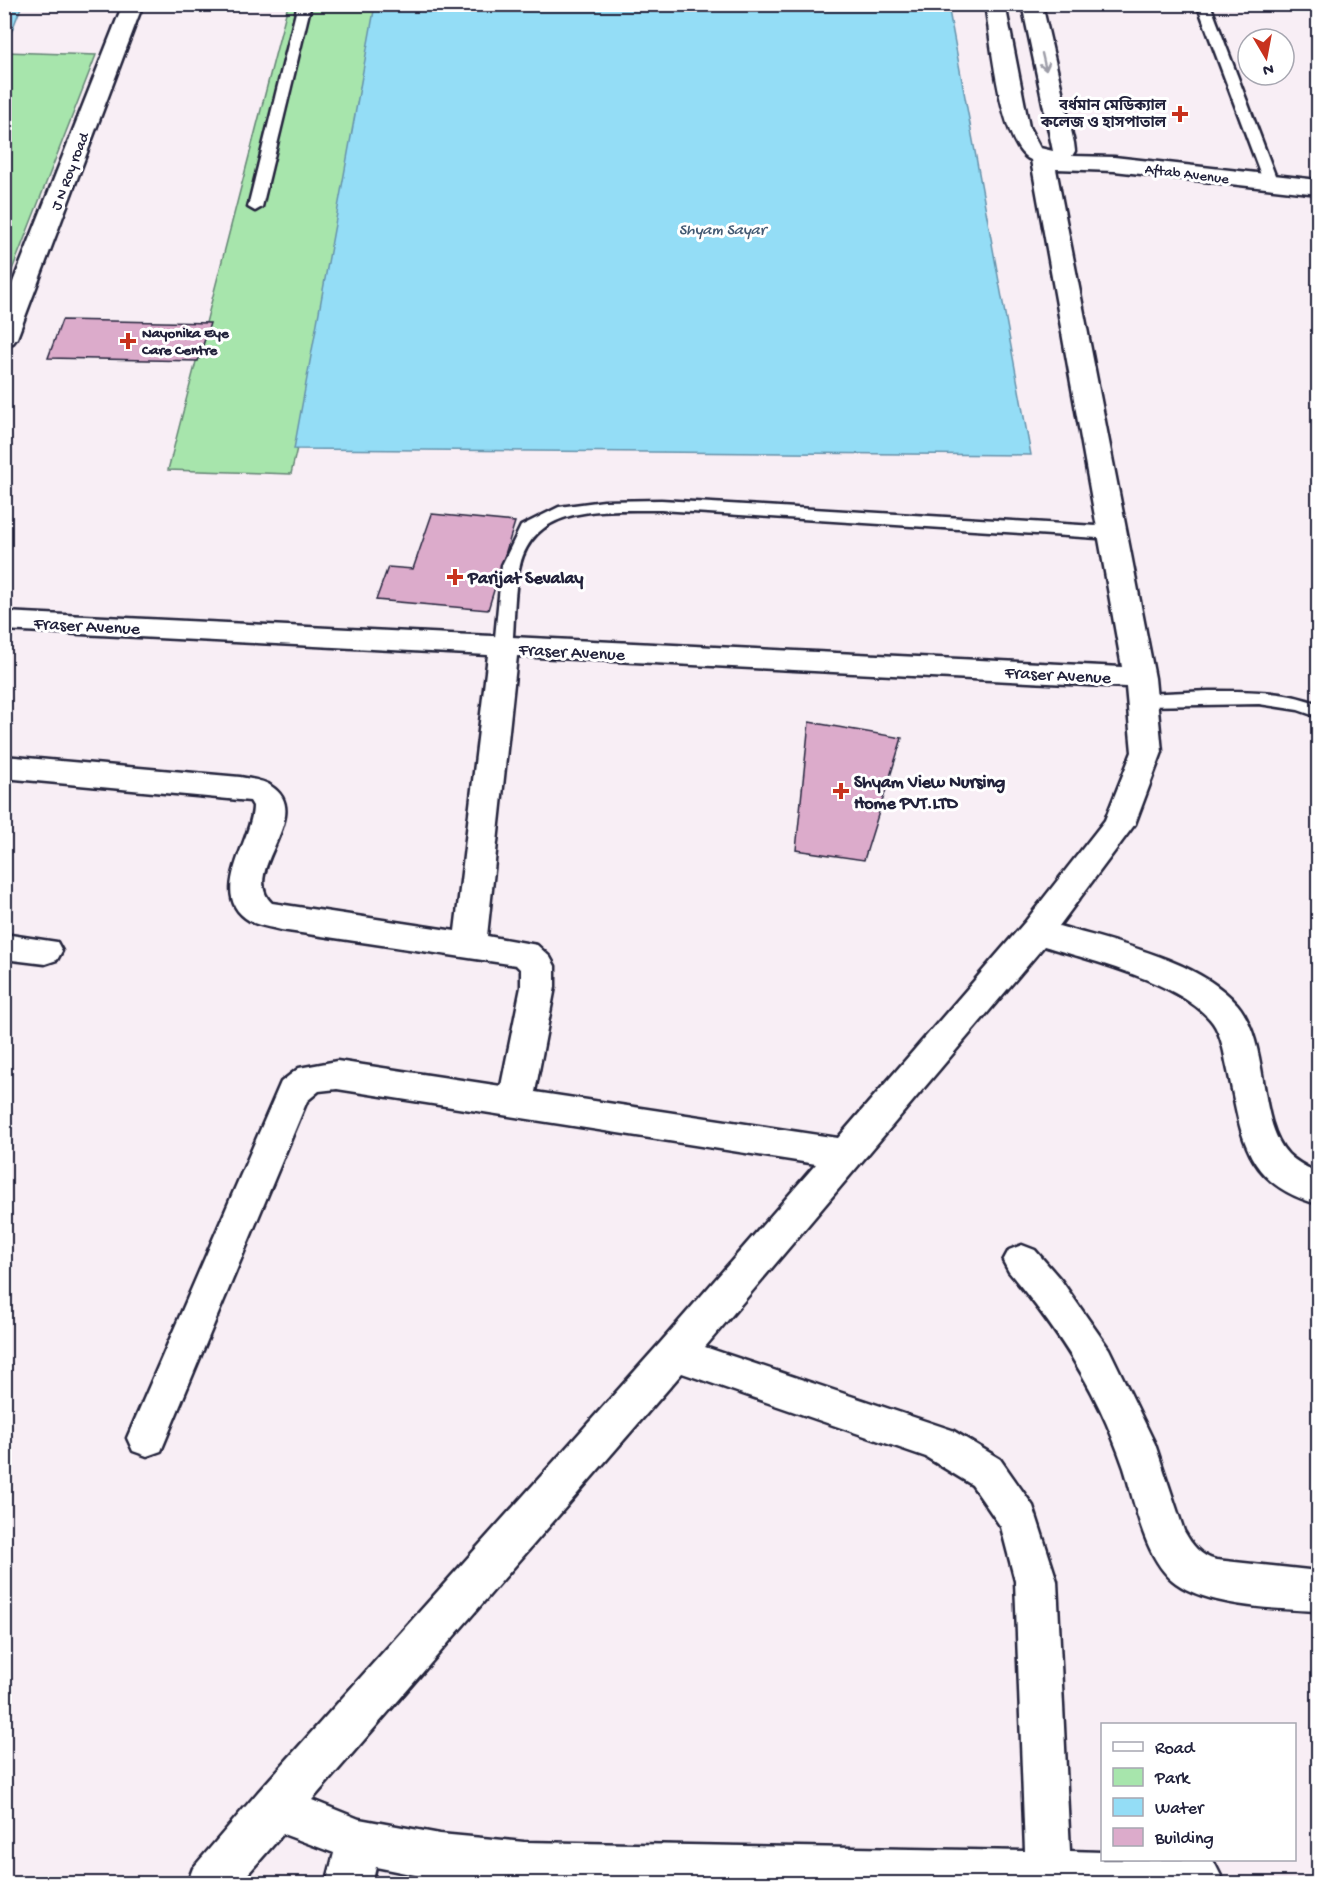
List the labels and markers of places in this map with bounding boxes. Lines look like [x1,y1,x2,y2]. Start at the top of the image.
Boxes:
place label: বর্ধমান মেডিক্যাল কলেজ ও হাসপাতাল [1040,95,1167,133]
marker: বর্ধমান মেডিক্যাল কলেজ ও হাসপাতাল [1171,105,1189,123]
place label: Nayonika Eye Care Centre [141,325,230,360]
marker: Nayonika Eye Care Centre [119,332,137,350]
marker: Parijat Sevalay [446,568,464,586]
place label: Parijat Sevalay [467,569,584,590]
place label: Shyam View Nursing Home PVT.LTD [854,773,1005,815]
marker: Shyam View Nursing Home PVT.LTD [832,782,850,800]

